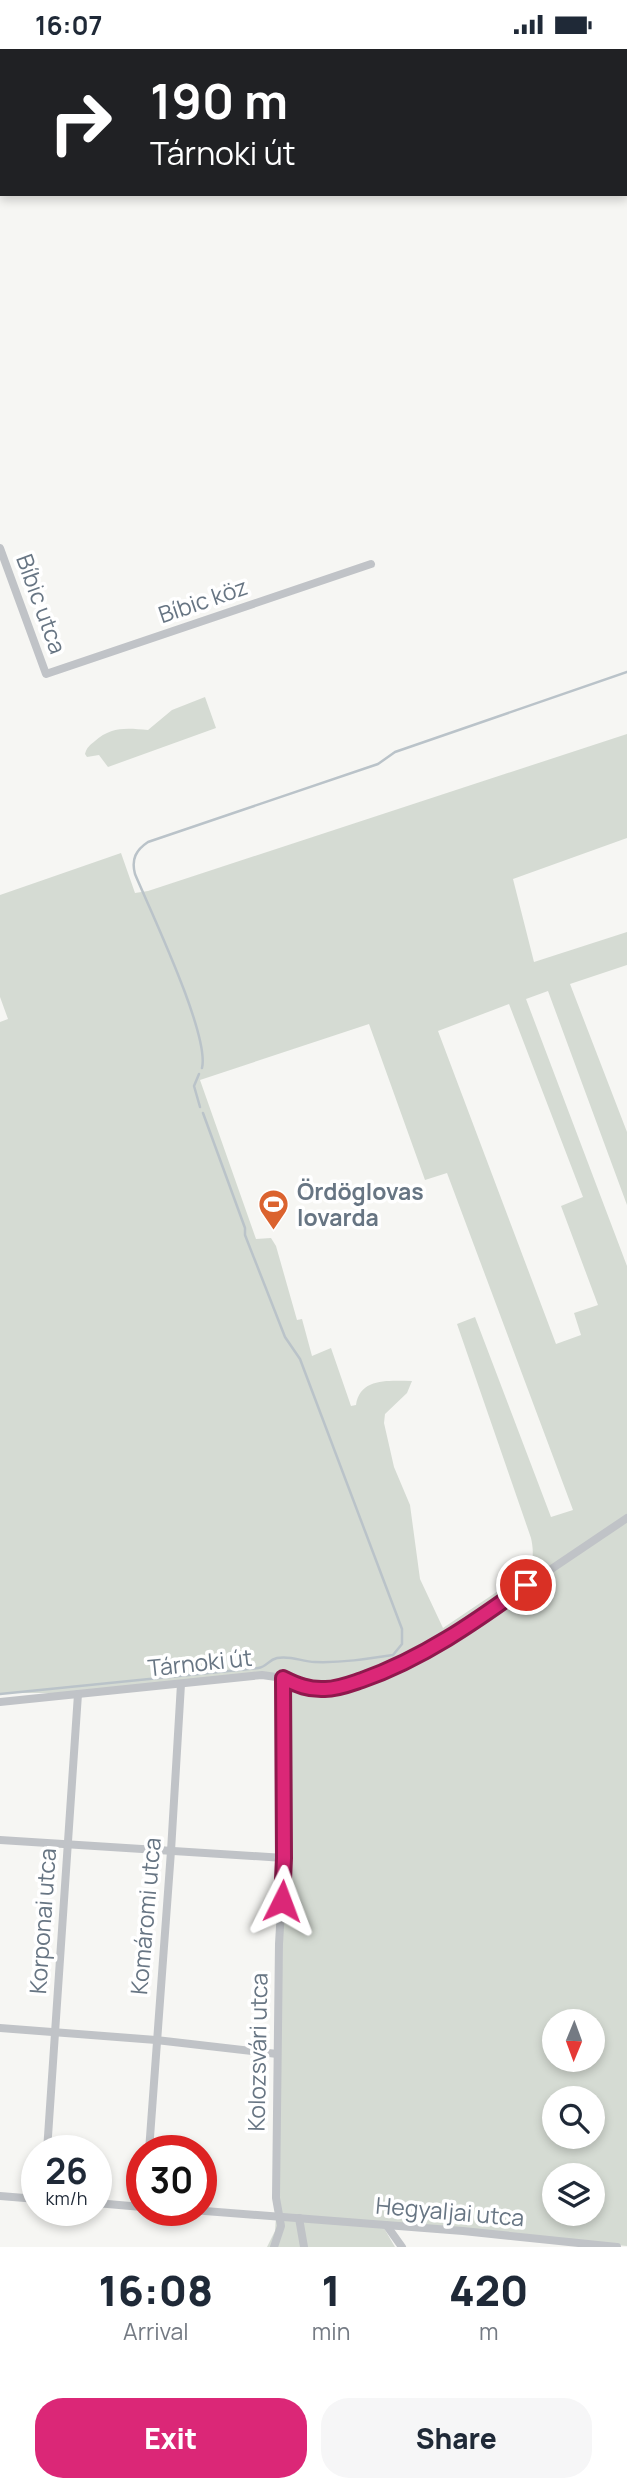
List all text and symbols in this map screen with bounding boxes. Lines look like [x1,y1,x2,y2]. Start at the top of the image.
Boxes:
text: 16:07 [35,7,102,43]
text: 190 m [150,67,288,134]
icon: right [35,77,126,168]
text: Tárnoki út [150,131,296,175]
street label: Bíbic utca [9,549,75,658]
street label: Bíbic köz [154,570,252,630]
place label: Ördöglovas lovarda [297,1175,424,1233]
sports icon: Ördöglovas lovarda [257,1188,291,1232]
pin [496,1555,556,1615]
icon: arrive [507,1566,545,1604]
street label: Tárnoki út [146,1641,254,1683]
street label: Komáromi utca [122,1836,168,1996]
street label: Korponai utca [21,1847,63,1995]
position arrow [245,1864,319,1938]
street label: Kolozsvári utca [240,1972,274,2132]
north arrow [542,2009,606,2072]
map controls [542,2009,605,2226]
button: search [542,2086,605,2149]
speed limit sign: 30 [126,2135,217,2226]
text: 26 [45,2147,88,2195]
button: layers [542,2163,605,2226]
text: km/h [46,2186,87,2210]
street label: Hegyaljai utca [374,2189,526,2233]
text: 16:08 [99,2261,213,2319]
text: 1 [322,2261,341,2319]
text: 420 [449,2261,528,2319]
text: Arrival [123,2315,189,2347]
text: min [312,2315,350,2347]
text: m [479,2315,498,2347]
button: Exit [35,2398,307,2478]
button: Share [321,2398,592,2478]

